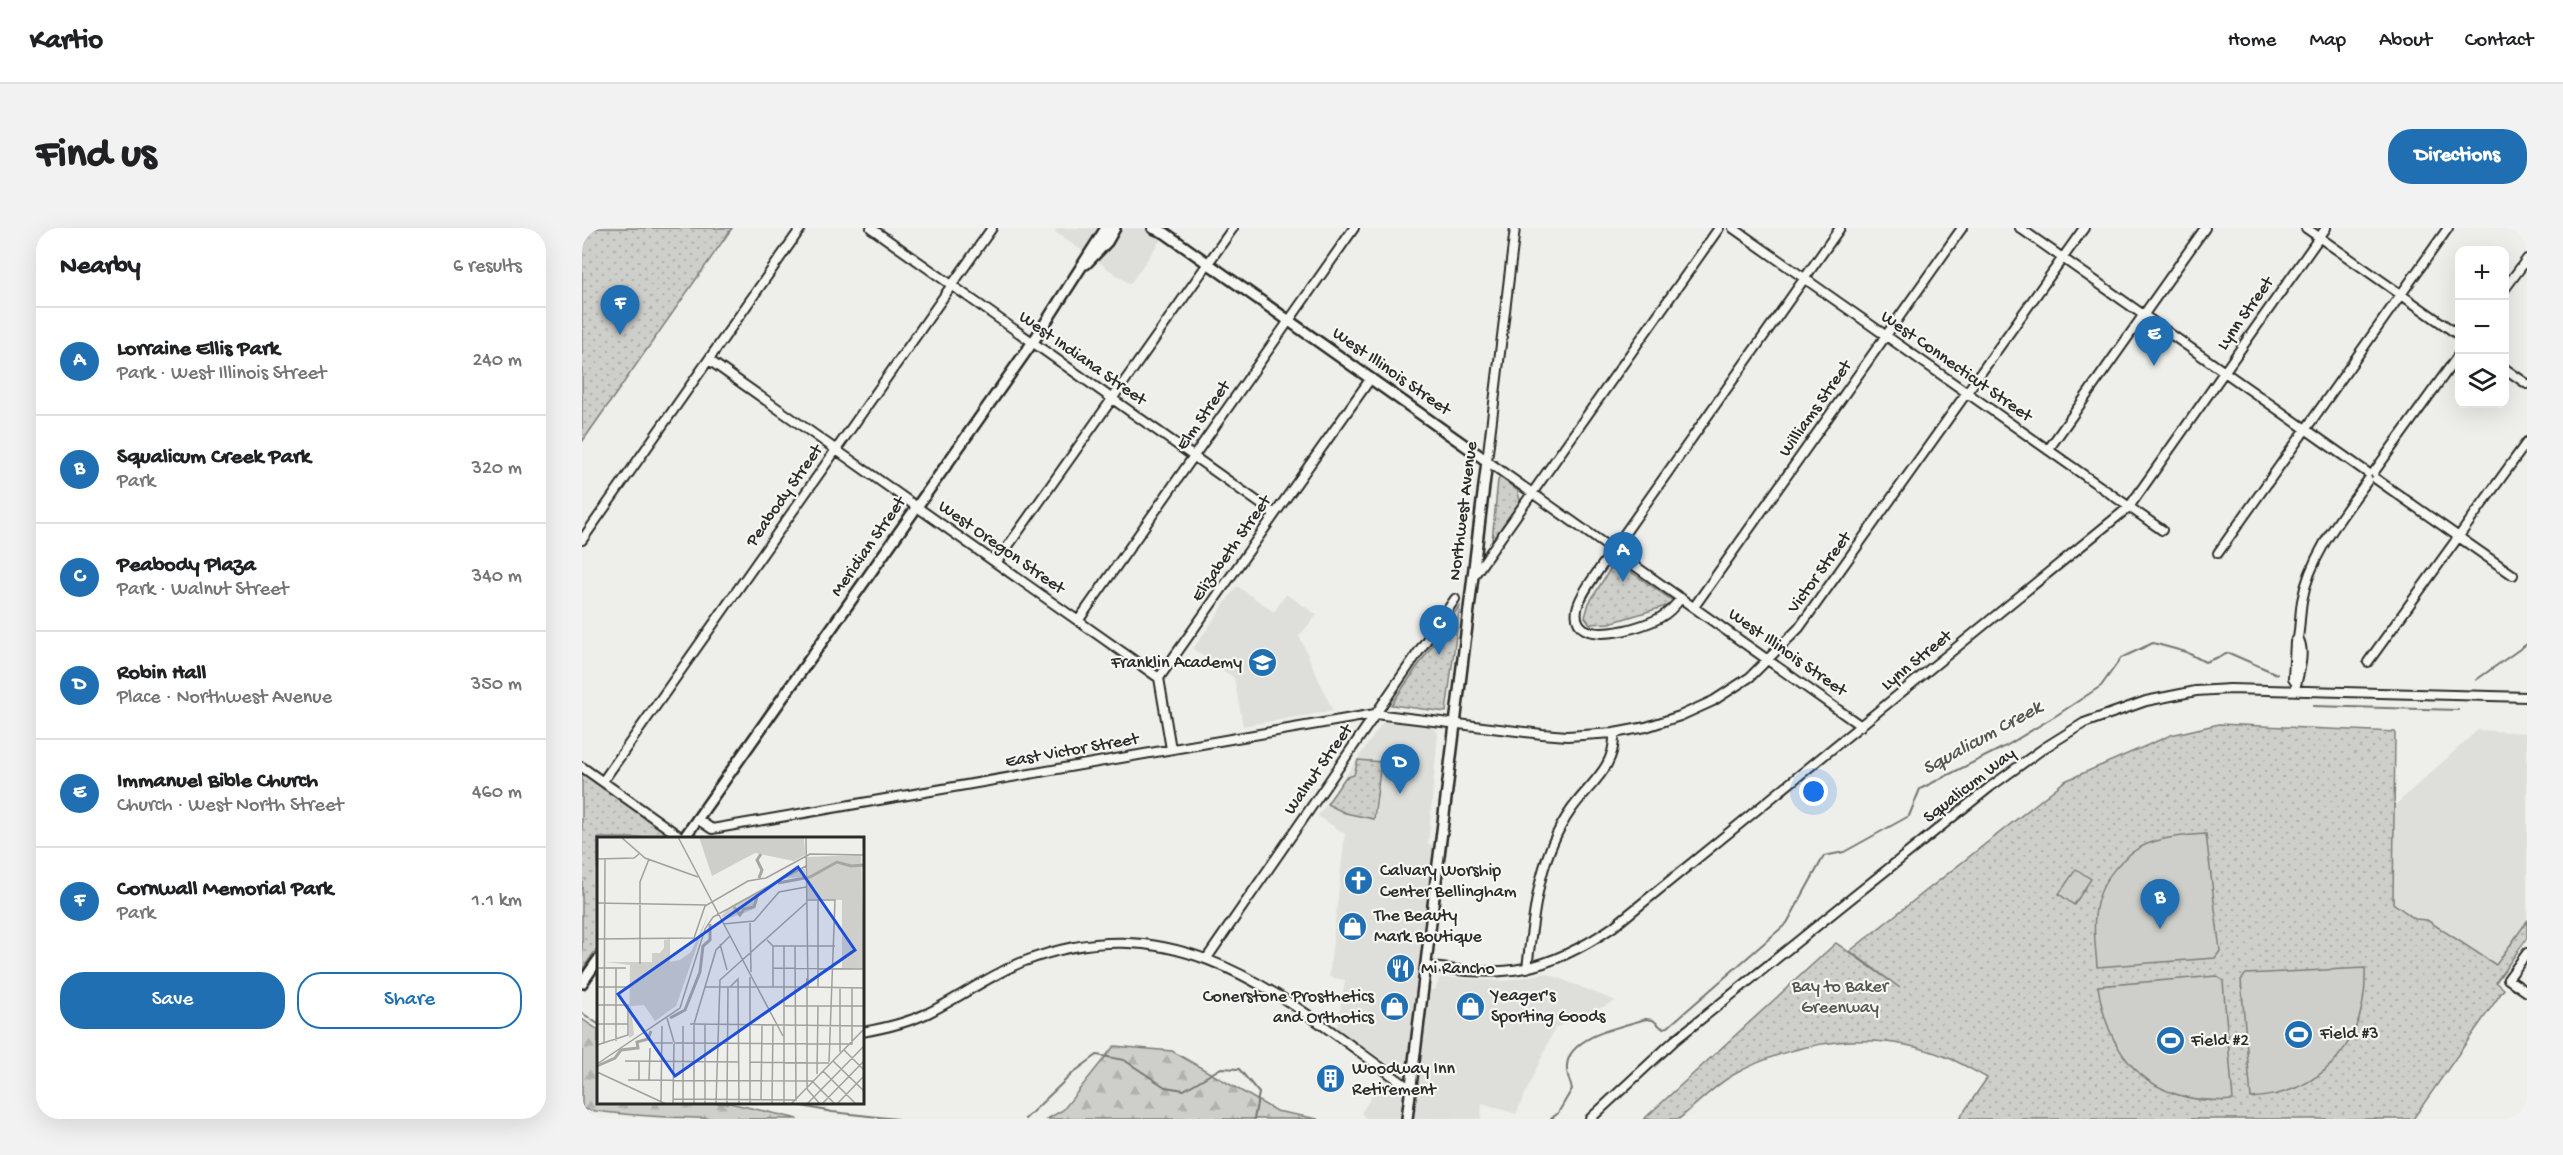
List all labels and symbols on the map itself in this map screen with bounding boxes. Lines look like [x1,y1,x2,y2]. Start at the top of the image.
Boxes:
street label: Lynn Street [2213,272,2280,355]
pin: F [600,285,639,335]
street label: West Indiana Street [1014,307,1151,412]
street label: West Connecticut Street [1876,307,2037,428]
pin: E [2134,316,2174,366]
street label: West Illinois Street [1328,323,1456,422]
street label: Williams Street [1775,355,1858,461]
street label: Elm Street [1172,376,1237,455]
street label: Northwest Avenue [1445,439,1483,582]
street label: Peabody Street [741,440,829,552]
street label: Elizabeth Street [1188,490,1277,606]
street label: Meridian Street [827,492,912,601]
street label: West Oregon Street [934,496,1070,600]
street label: Victor Street [1783,527,1857,619]
pin: A [1604,532,1642,582]
street label: West Illinois Street [1724,604,1852,703]
pin: C [1420,606,1458,655]
street label: Lynn Street [1877,625,1958,696]
school or university icon: Franklin Academy [1247,647,1279,679]
place label: Franklin Academy [1110,653,1242,674]
water label: Squalicum Creek [1919,696,2049,781]
street label: Walnut Street [1280,719,1359,819]
street label: East Victor Street [1004,729,1142,773]
street label: Squalicum Way [1920,743,2020,829]
pin: D [1380,744,1420,794]
your location [1799,777,1828,806]
inset map [597,837,864,1104]
place label: Calvary Worship Center Bellingham [1380,861,1517,903]
church icon: Calvary Worship Center Bellingham [1343,865,1375,897]
pin: B [2140,880,2180,929]
place label: The Beauty Mark Boutique [1373,906,1483,948]
shop icon: The Beauty Mark Boutique [1337,910,1369,942]
restaurant icon: Mi Rancho [1384,953,1416,985]
place label: Mi Rancho [1421,959,1495,980]
park label: Bay to Baker Greenway [1791,977,1890,1019]
place label: Yeager's Sporting Goods [1489,986,1607,1028]
place label: Conerstone Prosthetics and Orthotics [1203,987,1375,1029]
shop icon: Yeager's Sporting Goods [1454,990,1486,1022]
shop icon: Conerstone Prosthetics and Orthotics [1379,991,1411,1023]
sports icon: Field #3 [2283,1018,2315,1050]
place label: Field #3 [2319,1024,2379,1045]
sports icon: Field #2 [2154,1025,2186,1057]
place label: Field #2 [2190,1031,2249,1052]
place label: Woodway Inn Retirement [1352,1059,1455,1101]
building icon: Woodway Inn Retirement [1315,1063,1347,1095]

